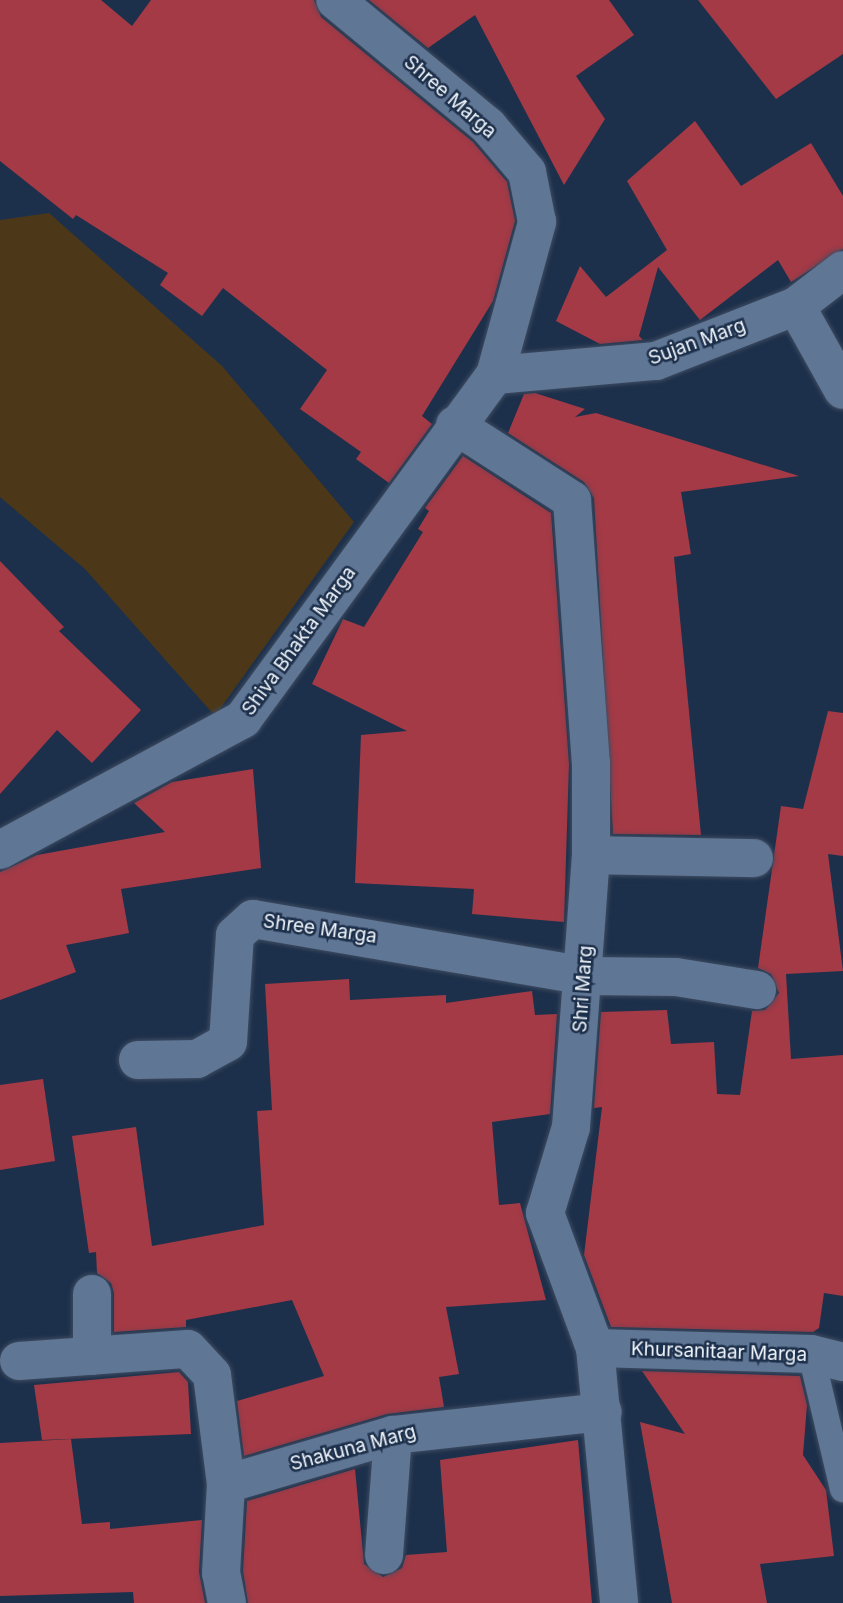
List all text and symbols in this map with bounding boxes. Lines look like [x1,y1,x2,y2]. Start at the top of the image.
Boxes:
street label: Shree Marga [399,51,501,143]
street label: Sujan Marg [645,314,749,370]
street label: Shiva Bhakta Marga [237,562,361,720]
street label: Shree Marga [262,910,378,948]
street label: Shri Marg [569,945,597,1033]
street label: Khursanitaar Marga [631,1338,807,1366]
street label: Shakuna Marg [288,1420,418,1476]

